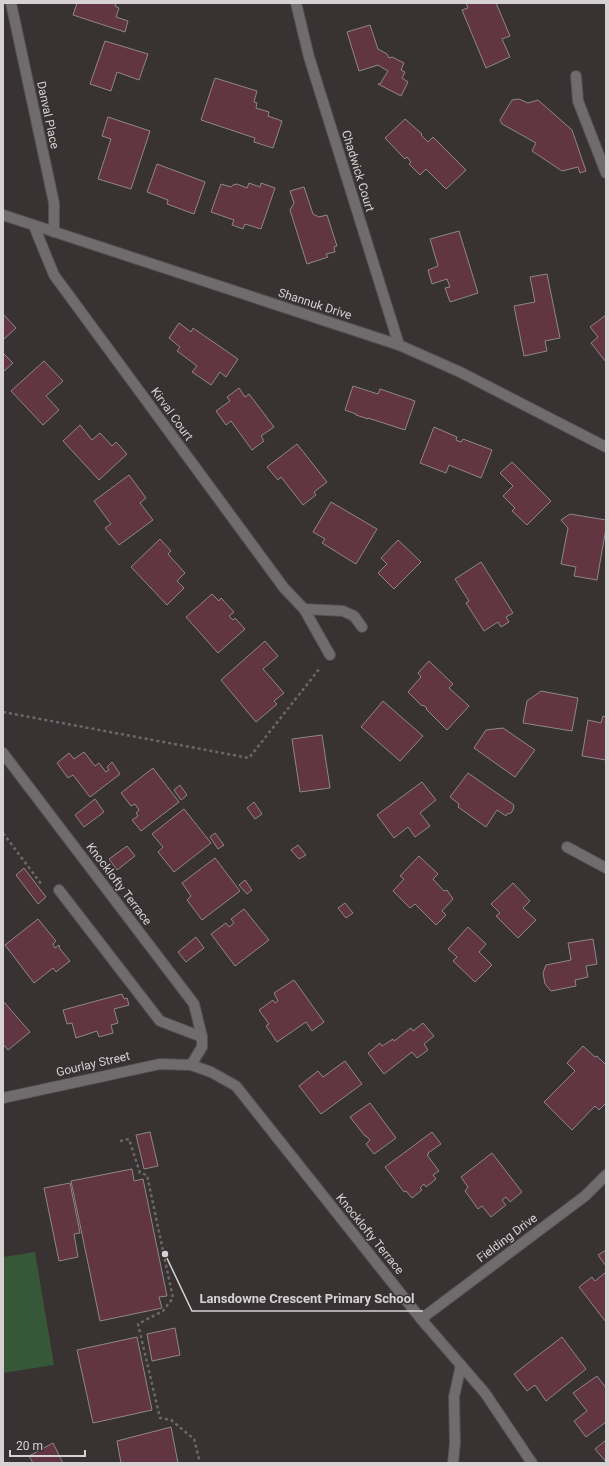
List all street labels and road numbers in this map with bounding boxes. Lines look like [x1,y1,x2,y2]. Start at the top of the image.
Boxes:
street label: Danval Place [34,80,62,150]
street label: Chadwick Court [339,129,377,214]
street label: Shannuk Drive [277,286,353,322]
street label: Kirval Court [148,385,196,443]
street label: Knocklofty Terrace [83,840,155,928]
street label: Gourlay Street [55,1049,131,1079]
street label: Knocklofty Terrace [333,1191,407,1277]
street label: Fielding Drive [474,1211,540,1265]

